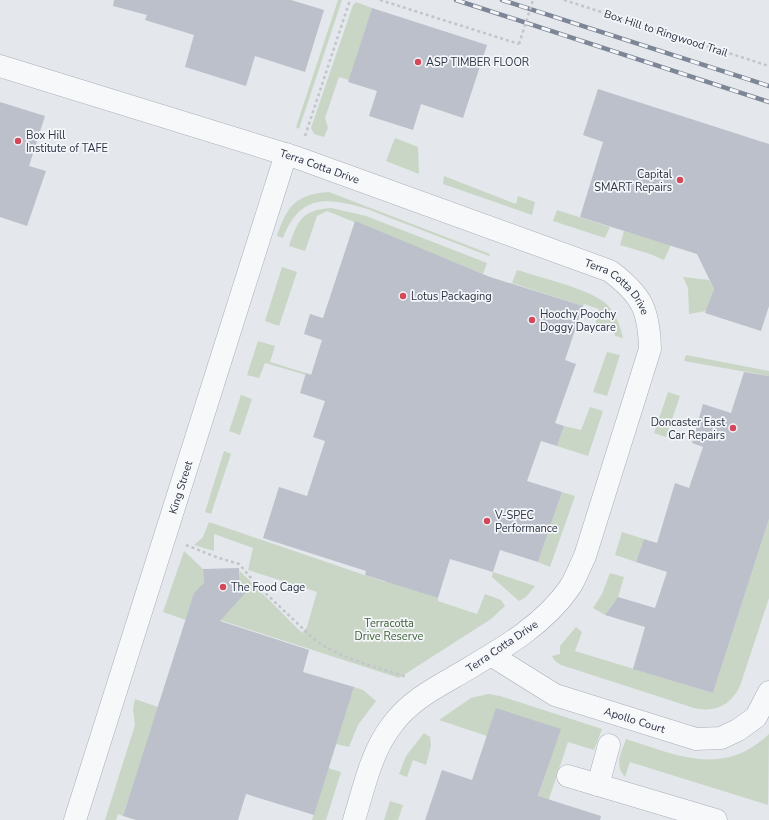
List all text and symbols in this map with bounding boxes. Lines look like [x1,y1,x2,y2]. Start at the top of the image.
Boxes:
street label: Box Hill to Ringwood Trail [602,6,730,61]
place label: ASP TIMBER FLOOR [426,55,530,70]
marker: ASP TIMBER FLOOR [413,57,423,67]
place label: Box Hill Institute of TAFE [26,128,108,156]
marker: Box Hill Institute of TAFE [13,136,23,146]
street label: Terra Cotta Drive [278,146,362,188]
place label: Capital SMART Repairs [594,167,673,195]
marker: Capital SMART Repairs [675,175,685,185]
street label: Terra Cotta Drive [582,255,652,317]
place label: Lotus Packaging [411,289,492,304]
marker: Lotus Packaging [398,291,408,301]
place label: Hoochy Poochy Doggy Daycare [540,307,617,335]
marker: Hoochy Poochy Doggy Daycare [527,315,537,325]
place label: Doncaster East Car Repairs [651,415,725,443]
marker: Doncaster East Car Repairs [728,423,738,433]
street label: King Street [165,459,196,516]
place label: V-SPEC Performance [494,508,558,536]
marker: V-SPEC Performance [482,516,492,526]
place label: The Food Cage [231,580,305,595]
marker: The Food Cage [218,582,228,592]
park label: Terracotta Drive Reserve [355,616,424,644]
street label: Terra Cotta Drive [463,617,541,676]
street label: Apollo Court [602,704,667,737]

